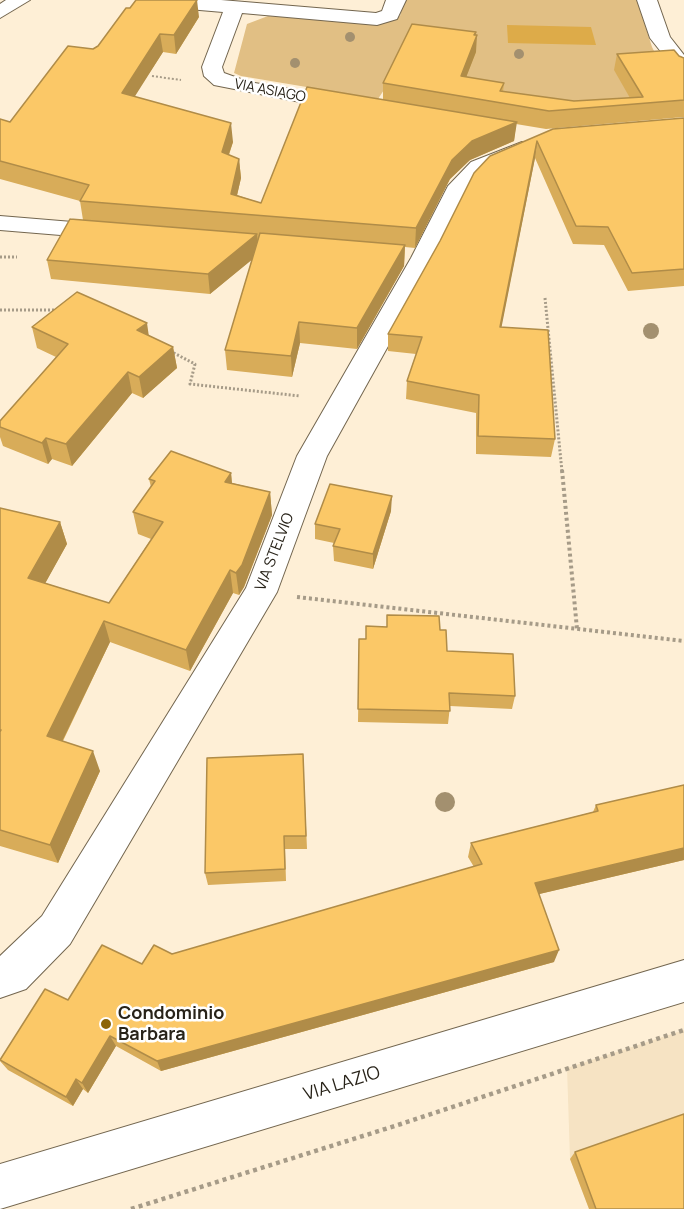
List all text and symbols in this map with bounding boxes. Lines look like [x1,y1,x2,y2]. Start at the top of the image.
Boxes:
street label: VIA ASIAGO [233,76,307,106]
street label: VIA STELVIO [252,511,298,593]
place label: Condominio Barbara [118,1003,224,1046]
marker: Condominio Barbara [99,1017,113,1031]
street label: VIA LAZIO [301,1062,383,1106]

